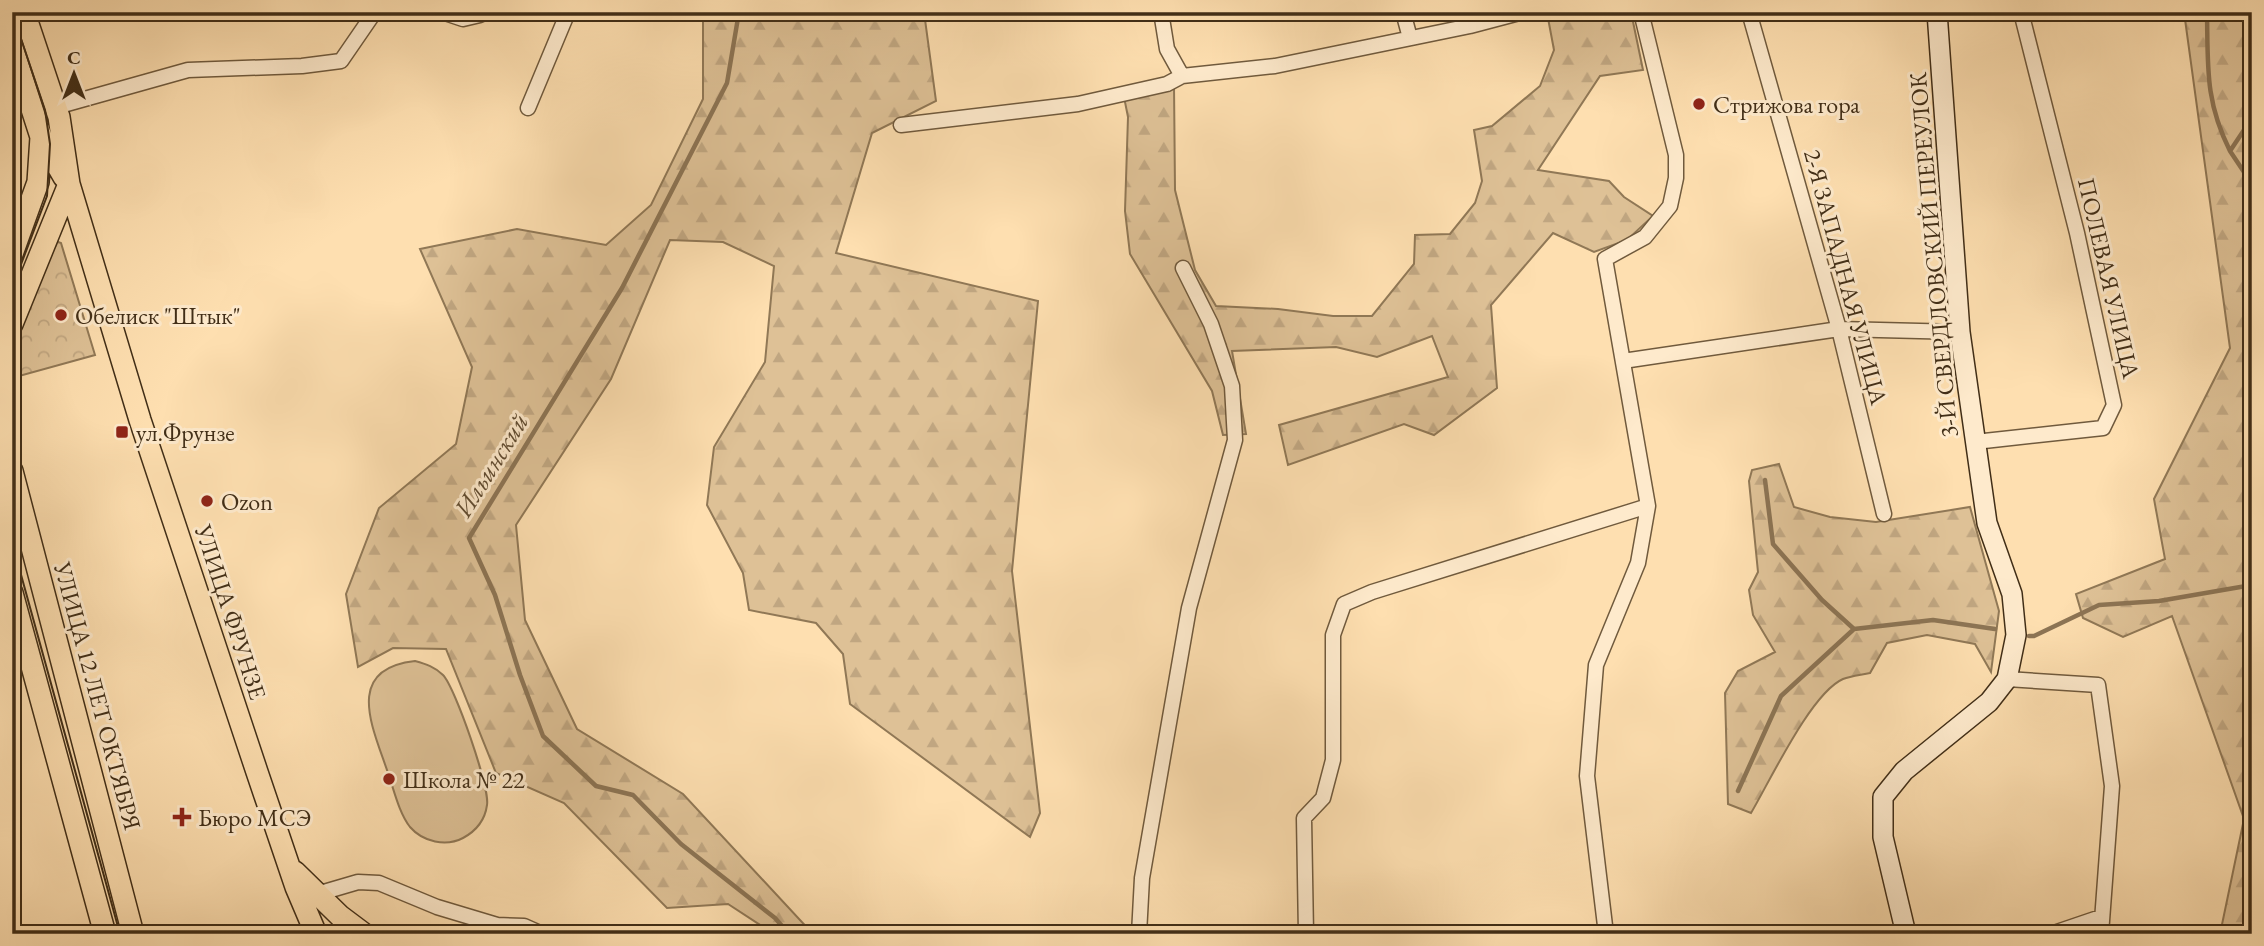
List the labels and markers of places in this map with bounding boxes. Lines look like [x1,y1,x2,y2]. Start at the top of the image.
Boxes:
place label: Стрижова гора [1713,89,1860,120]
marker: Стрижова гора [1691,96,1707,112]
place label: Обелиск "Штык" [75,300,241,331]
marker: Обелиск "Штык" [53,307,69,323]
place label: ул.Фрунзе [136,417,235,448]
marker: ул.Фрунзе [114,424,130,440]
place label: Ozon [221,486,273,517]
marker: Ozon [199,493,215,509]
place label: Школа № 22 [403,764,525,795]
marker: Школа № 22 [381,771,397,787]
place label: Бюро МСЭ [198,802,311,833]
marker: Бюро МСЭ [172,807,192,827]

